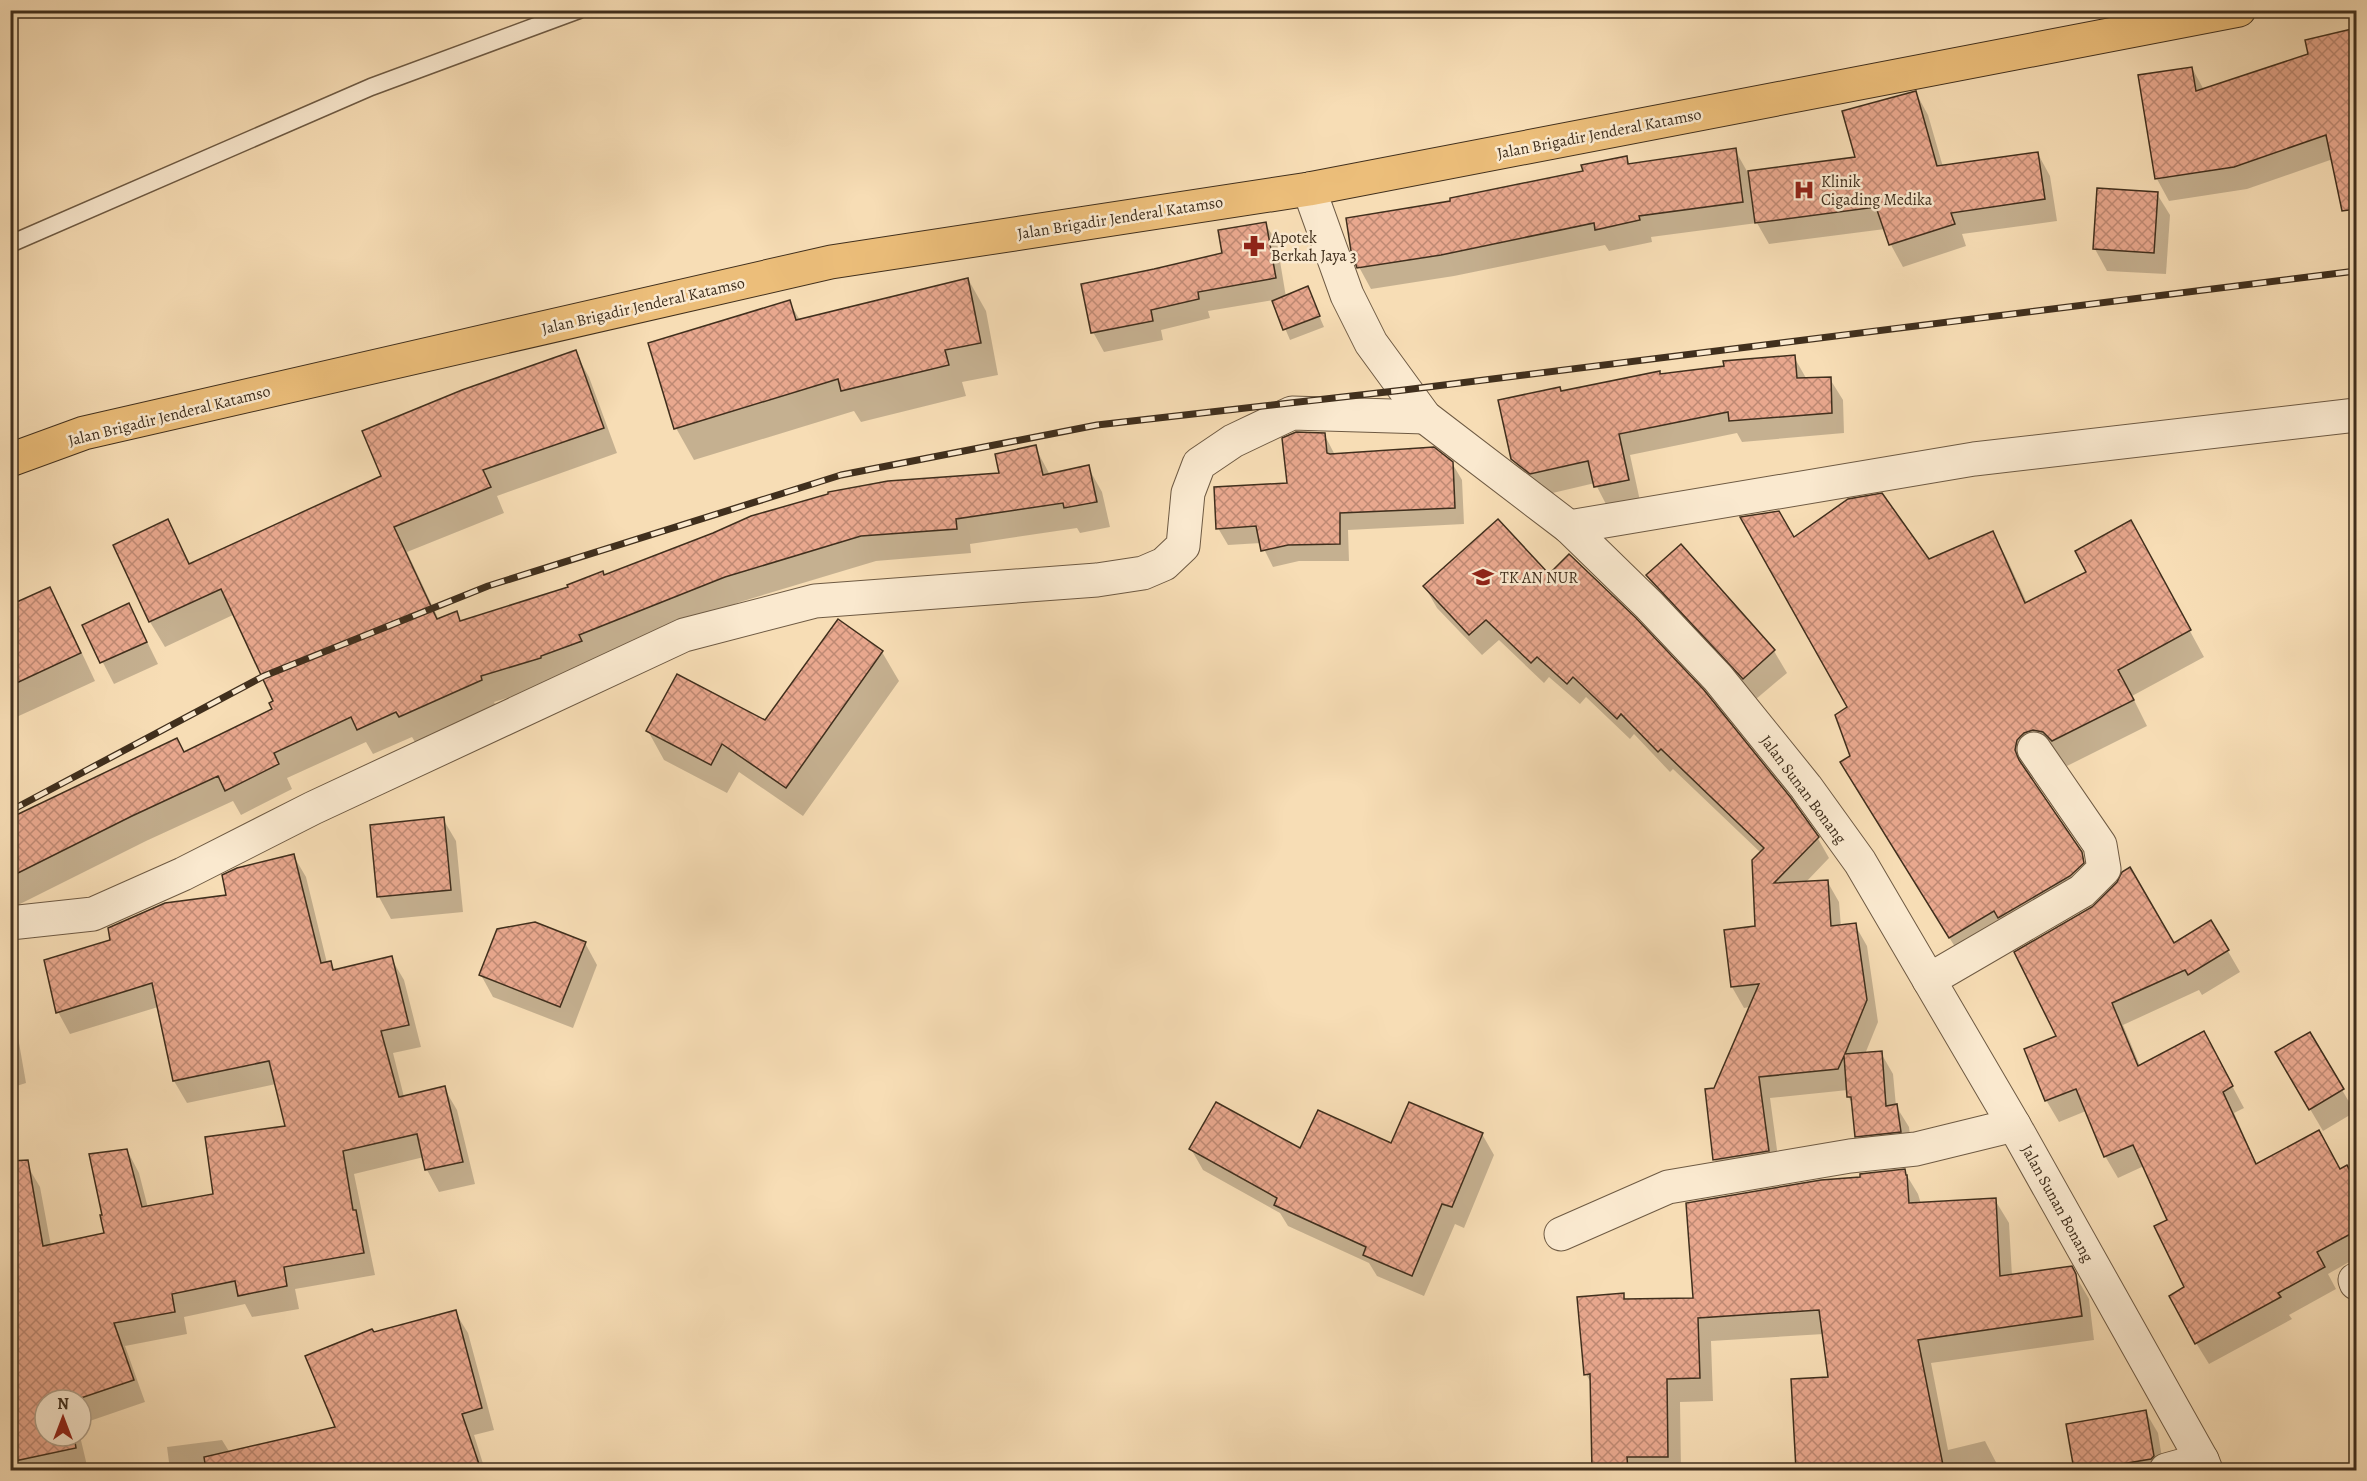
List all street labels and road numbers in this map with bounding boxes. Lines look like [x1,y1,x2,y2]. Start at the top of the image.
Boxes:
street label: Jalan Brigadir Jenderal Katamso [1495,103,1703,165]
street label: Jalan Brigadir Jenderal Katamso [1016,191,1225,245]
street label: Jalan Brigadir Jenderal Katamso [540,272,747,340]
street label: Jalan Brigadir Jenderal Katamso [66,380,273,452]
street label: Jalan Sunan Bonang [1755,731,1851,849]
street label: Jalan Sunan Bonang [2016,1141,2099,1266]

